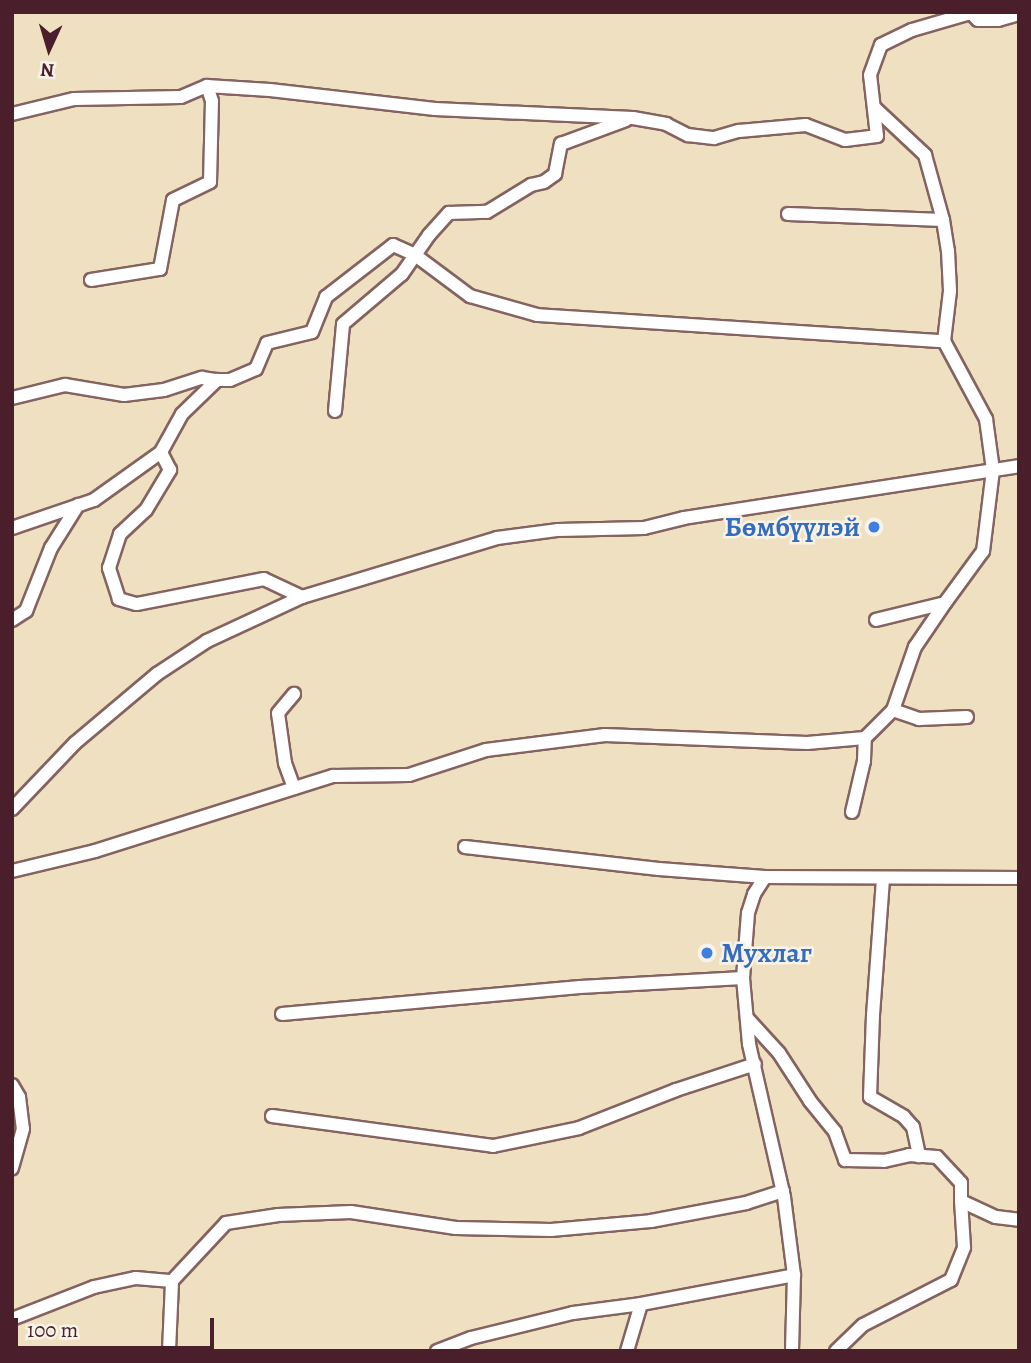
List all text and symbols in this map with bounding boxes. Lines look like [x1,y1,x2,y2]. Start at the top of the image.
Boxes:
north arrow [14,14,84,84]
text: N [40,56,55,83]
place label: Бөмбүүлэй [725,510,860,544]
marker: Бөмбүүлэй [866,519,882,535]
place label: Мухлаг [721,936,812,970]
marker: Мухлаг [699,945,715,961]
scale bar [18,1304,217,1348]
text: 100 m [27,1316,78,1344]

